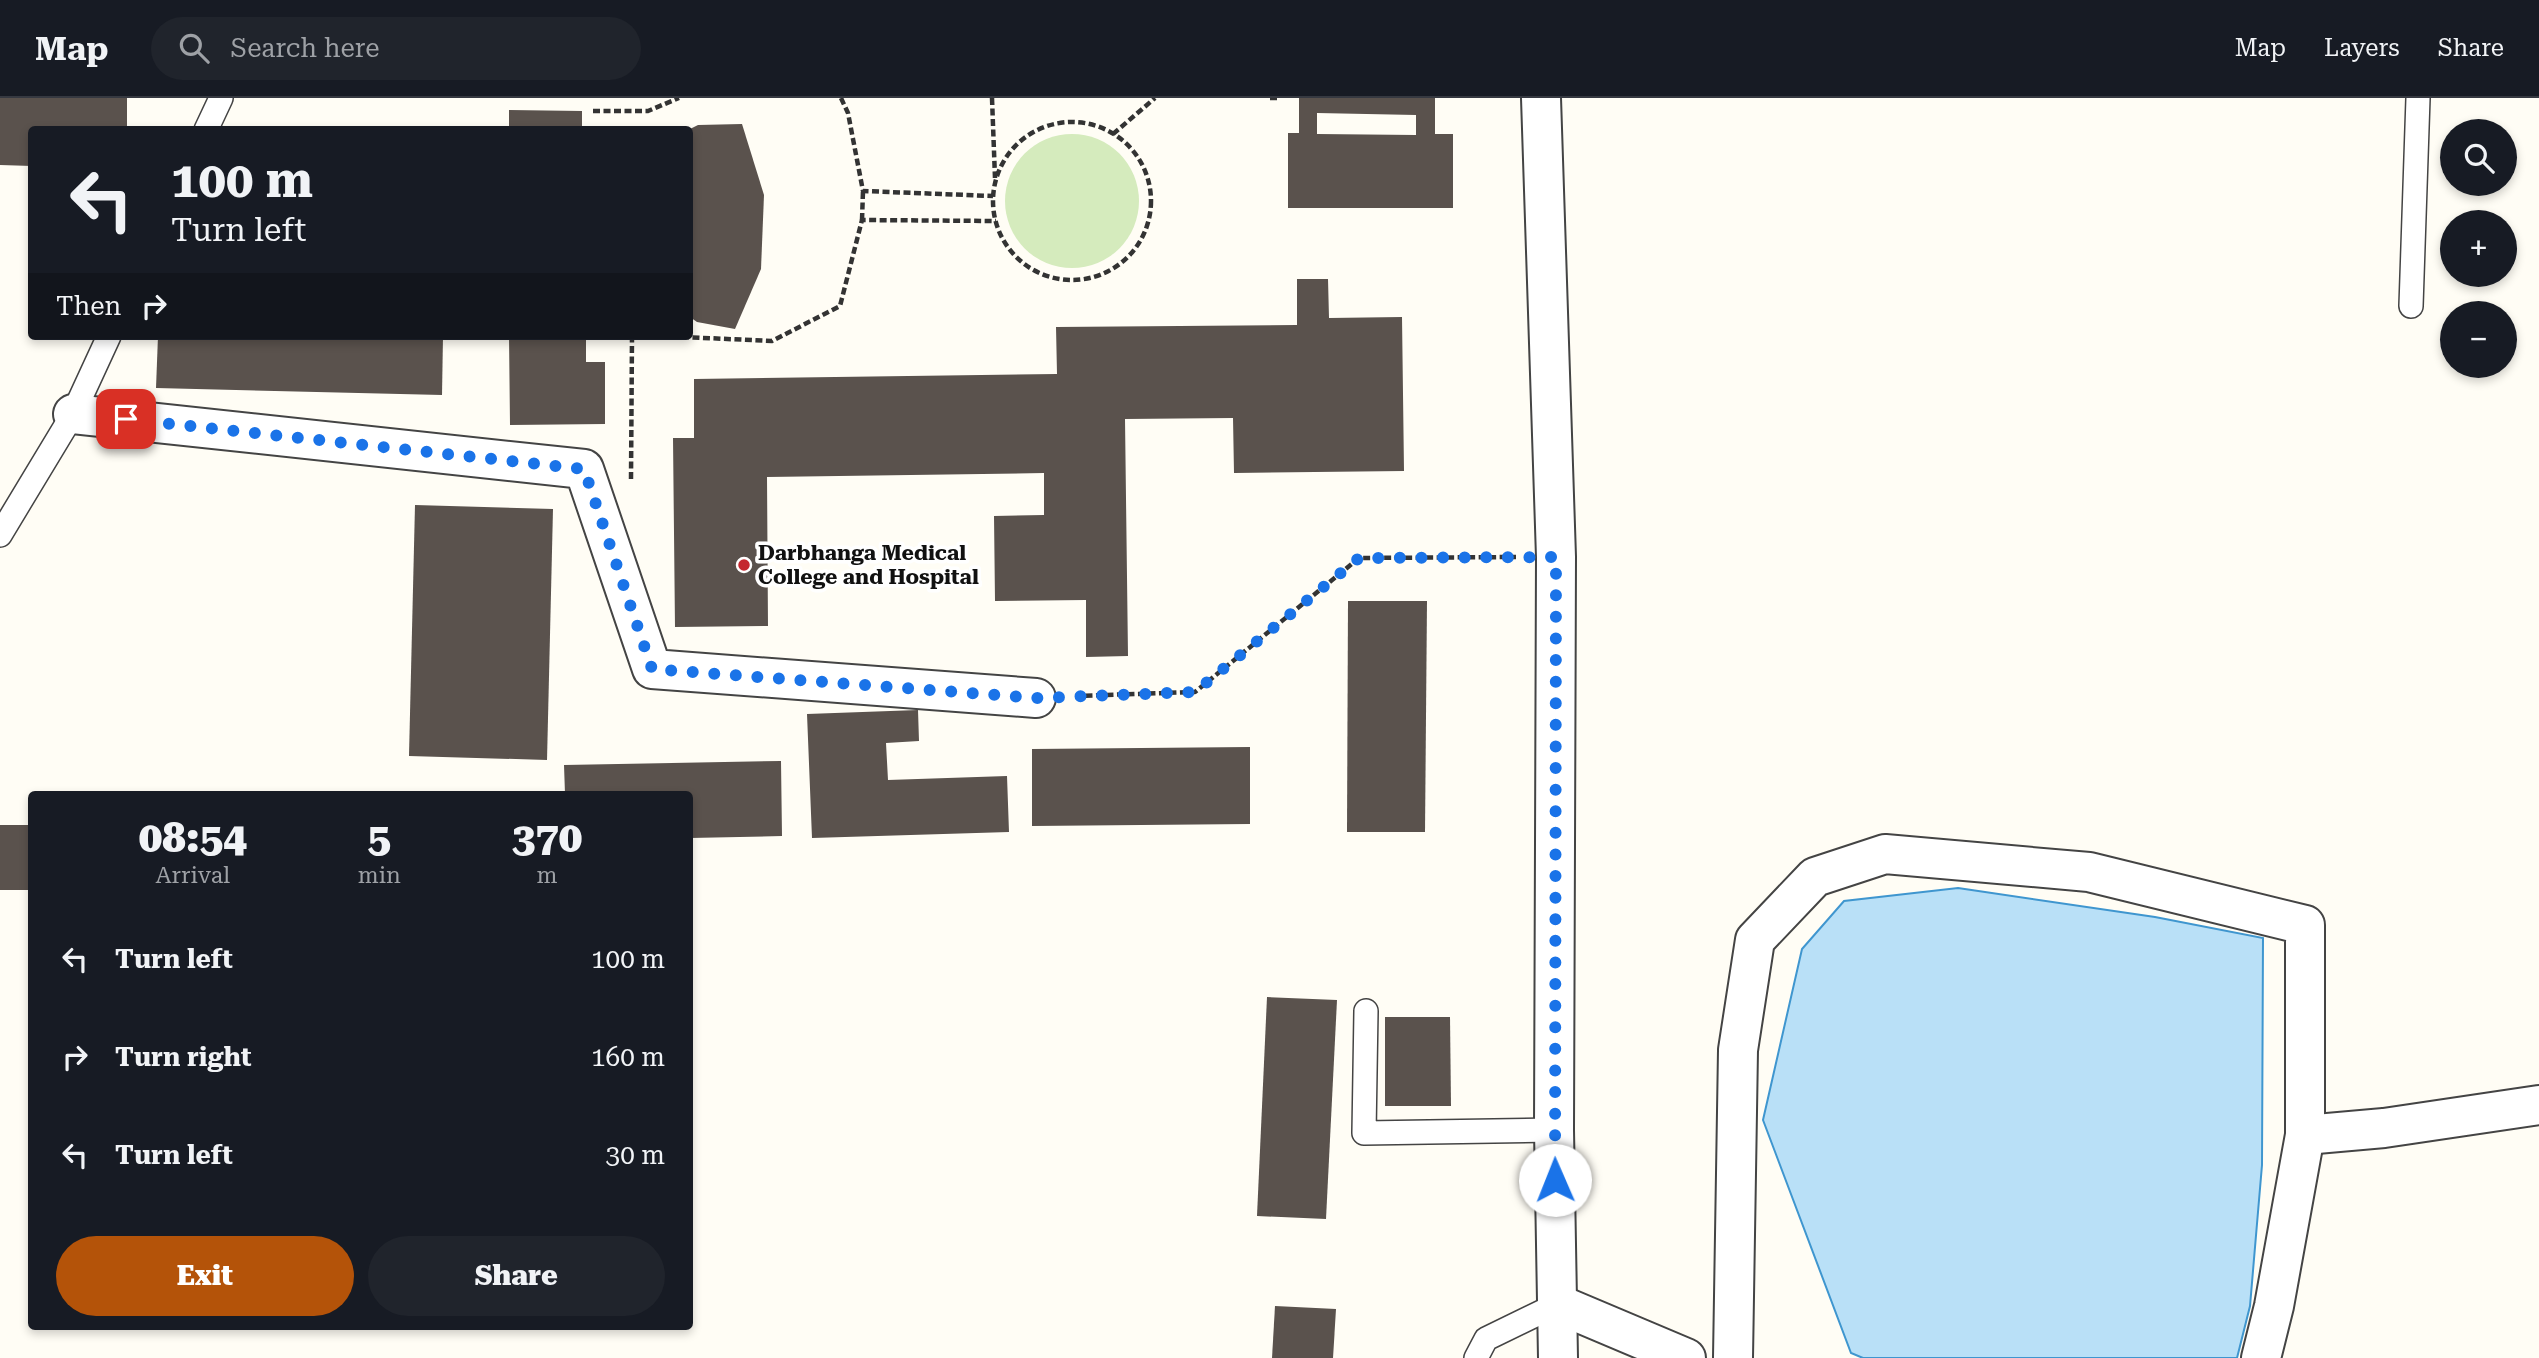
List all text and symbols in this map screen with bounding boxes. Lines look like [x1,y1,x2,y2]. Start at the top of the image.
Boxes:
search box [151,17,641,80]
text: Map [35,29,109,68]
icon: search [175,29,213,67]
text: Search here [231,33,380,63]
text: Map [2235,34,2286,62]
text: Layers [2324,34,2400,62]
text: Share [2438,34,2504,62]
map controls [2440,119,2517,378]
button: search [2440,119,2517,196]
text: 100 m [171,152,313,209]
icon: left [56,154,147,245]
button: + [2440,210,2517,287]
text: Turn left [171,211,306,249]
icon: right [135,287,173,325]
text: Then [56,291,121,321]
button: − [2440,301,2517,378]
pin [96,389,156,449]
icon: arrive [107,400,145,438]
place label: Darbhanga Medical College and Hospital [758,541,979,589]
marker: Darbhanga Medical College and Hospital [736,557,752,573]
text: 08:54 [139,813,247,862]
text: 5 [367,813,391,862]
text: 370 [512,813,582,862]
text: Arrival [155,862,230,889]
text: min [358,862,401,889]
text: m [536,862,557,889]
icon: left [56,940,94,978]
text: Turn left [115,944,233,974]
text: 100 m [591,944,665,974]
icon: right [56,1038,94,1076]
text: Turn right [115,1042,251,1072]
text: 160 m [591,1042,665,1072]
icon: left [56,1136,94,1174]
text: Turn left [115,1140,233,1170]
text: 30 m [606,1140,665,1170]
position arrow [1518,1143,1592,1217]
button: Exit [56,1236,354,1316]
button: Share [368,1236,665,1316]

